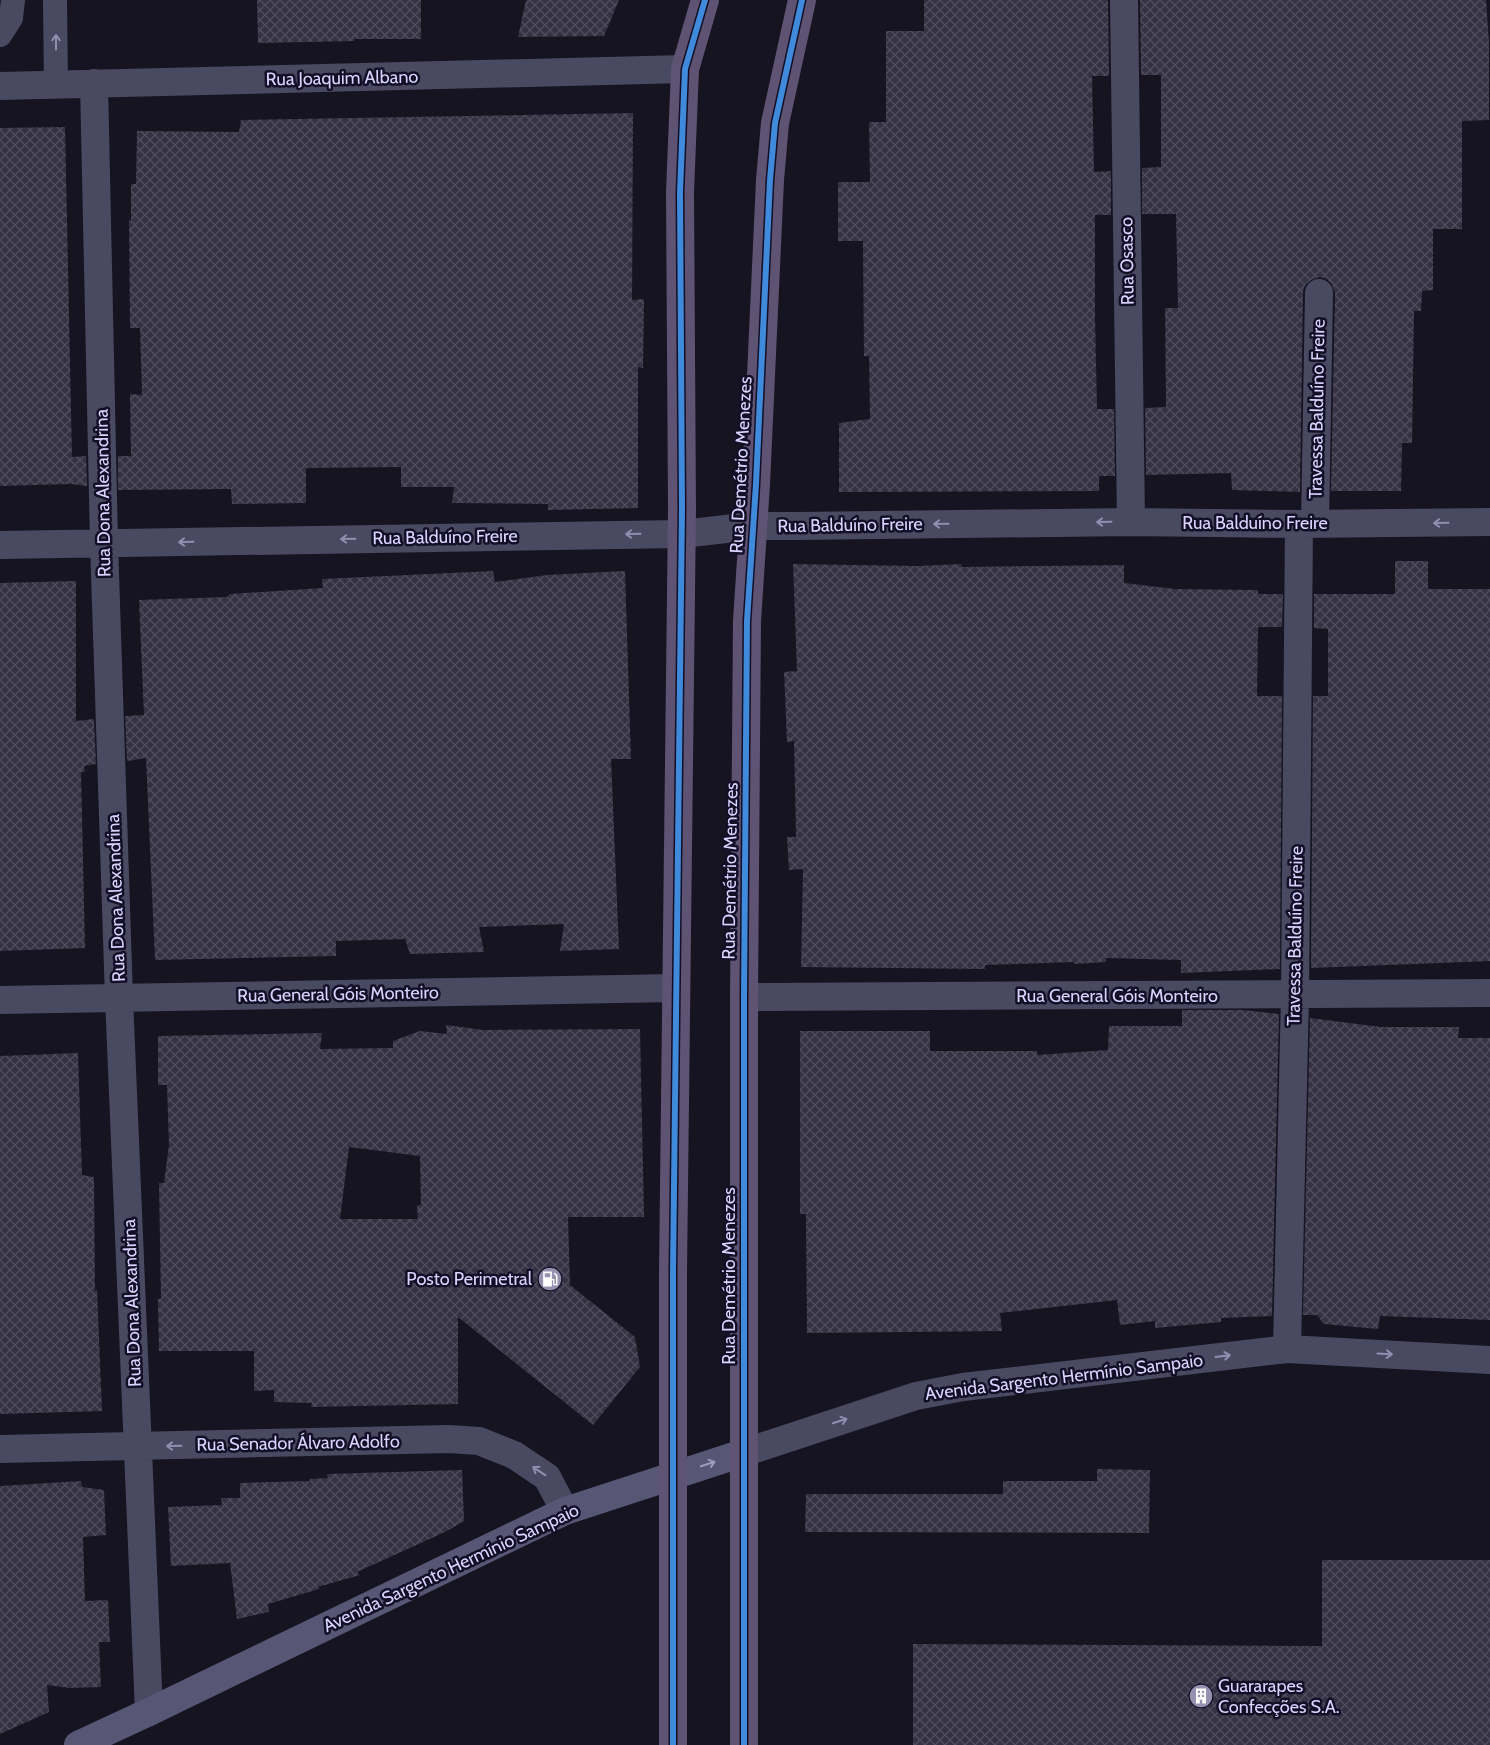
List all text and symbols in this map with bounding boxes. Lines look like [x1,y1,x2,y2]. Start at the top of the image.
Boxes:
one-way arrow [51,35,61,51]
street label: Rua Joaquim Albano [266,66,419,90]
street label: Rua Osasco [1115,217,1139,305]
street label: Travessa Balduíno Freire [1304,319,1330,499]
street label: Rua Demétrio Menezes [725,376,757,554]
street label: Rua Dona Alexandrina [91,408,115,577]
street label: Rua Balduíno Freire [1182,512,1328,534]
street label: Rua Balduíno Freire [777,513,923,537]
one-way arrow [1096,517,1112,527]
one-way arrow [1434,518,1450,528]
one-way arrow [934,519,950,529]
street label: Rua Balduíno Freire [372,525,518,549]
one-way arrow [626,529,642,539]
one-way arrow [341,534,357,544]
one-way arrow [178,537,194,546]
street label: Rua Demétrio Menezes [717,782,743,960]
street label: Rua Dona Alexandrina [102,813,130,982]
street label: Travessa Balduíno Freire [1282,846,1308,1026]
street label: Rua General Góis Monteiro [237,981,439,1007]
street label: Rua General Góis Monteiro [1016,985,1218,1007]
street label: Rua Demétrio Menezes [718,1187,740,1365]
street label: Rua Dona Alexandrina [118,1218,146,1387]
fuel station icon: Posto Perimetral [537,1266,563,1292]
place label: Posto Perimetral [406,1268,533,1290]
street label: Avenida Sargento Hermínio Sampaio [924,1349,1204,1405]
one-way arrow [1377,1349,1393,1358]
one-way arrow [1215,1351,1231,1361]
one-way arrow [832,1416,847,1425]
street label: Rua Senador Álvaro Adolfo [196,1430,400,1456]
one-way arrow [166,1442,182,1451]
one-way arrow [699,1459,715,1469]
one-way arrow [532,1466,546,1476]
street label: Avenida Sargento Hermínio Sampaio [320,1499,583,1637]
place label: Guararapes Confecções S.A. [1218,1675,1340,1718]
building icon: Guararapes Confecções S.A. [1188,1683,1214,1709]

